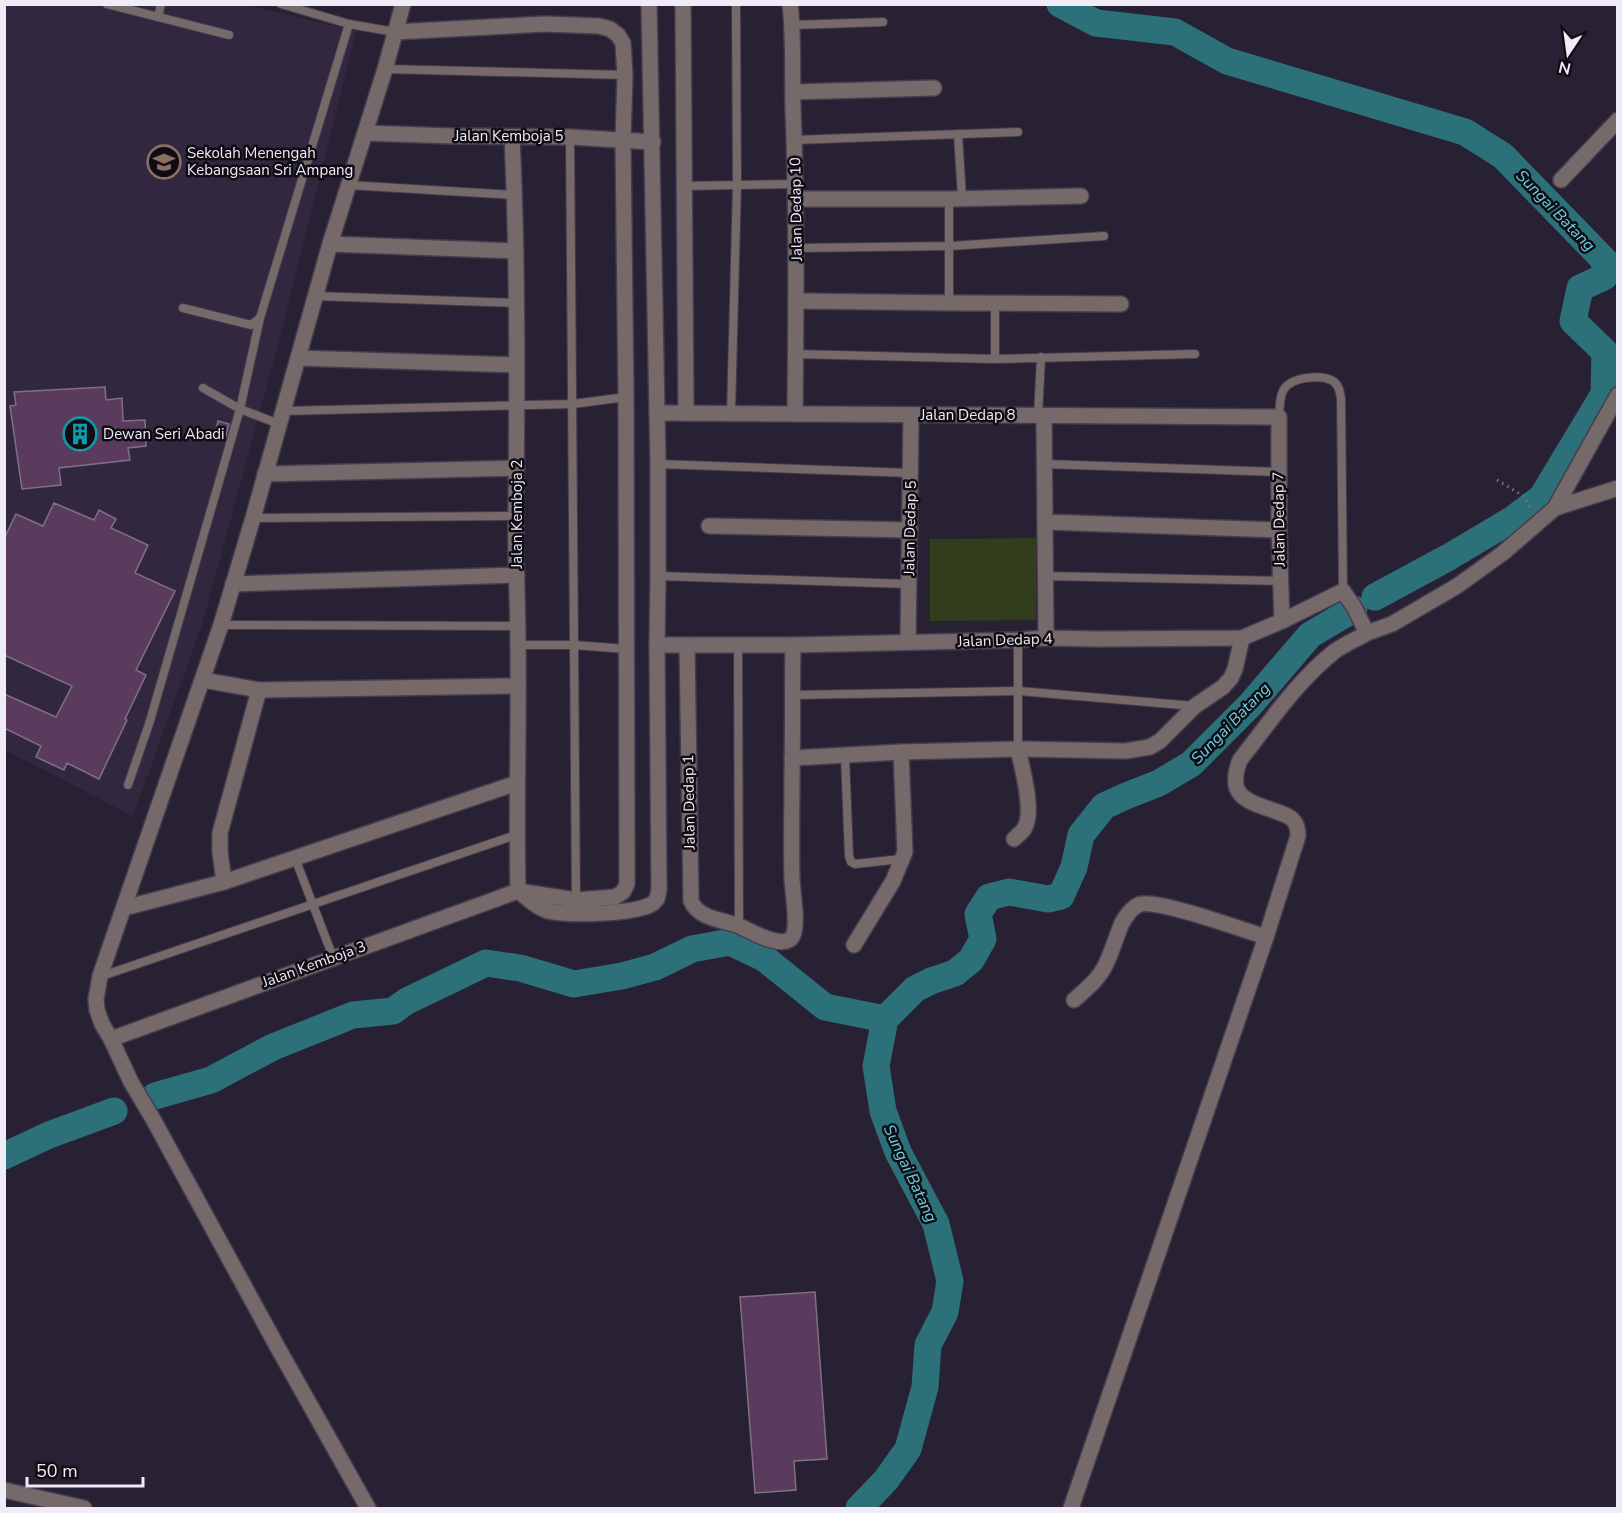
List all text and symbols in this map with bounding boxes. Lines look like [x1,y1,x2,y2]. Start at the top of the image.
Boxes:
north arrow [1538,24,1598,84]
text: N [1557,56,1573,80]
street label: Jalan Kemboja 5 [453,126,564,146]
place label: Sekolah Menengah Kebangsaan Sri Ampang [187,143,353,180]
school or university icon: Sekolah Menengah Kebangsaan Sri Ampang [146,144,182,180]
street label: Jalan Dedap 10 [785,157,807,262]
water label: Sungai Batang [1511,165,1600,256]
street label: Jalan Dedap 8 [920,405,1015,425]
building icon: Dewan Seri Abadi [62,416,98,452]
place label: Dewan Seri Abadi [103,424,225,444]
street label: Jalan Kemboja 2 [507,459,527,570]
street label: Jalan Dedap 7 [1268,471,1290,568]
street label: Jalan Dedap 5 [899,480,921,577]
street label: Jalan Dedap 4 [956,628,1053,652]
water label: Sungai Batang [1186,678,1275,769]
street label: Jalan Dedap 1 [678,754,700,851]
street label: Jalan Kemboja 3 [258,936,369,992]
water label: Sungai Batang [878,1121,942,1226]
scale bar [27,1450,142,1488]
text: 50 m [36,1459,78,1483]

